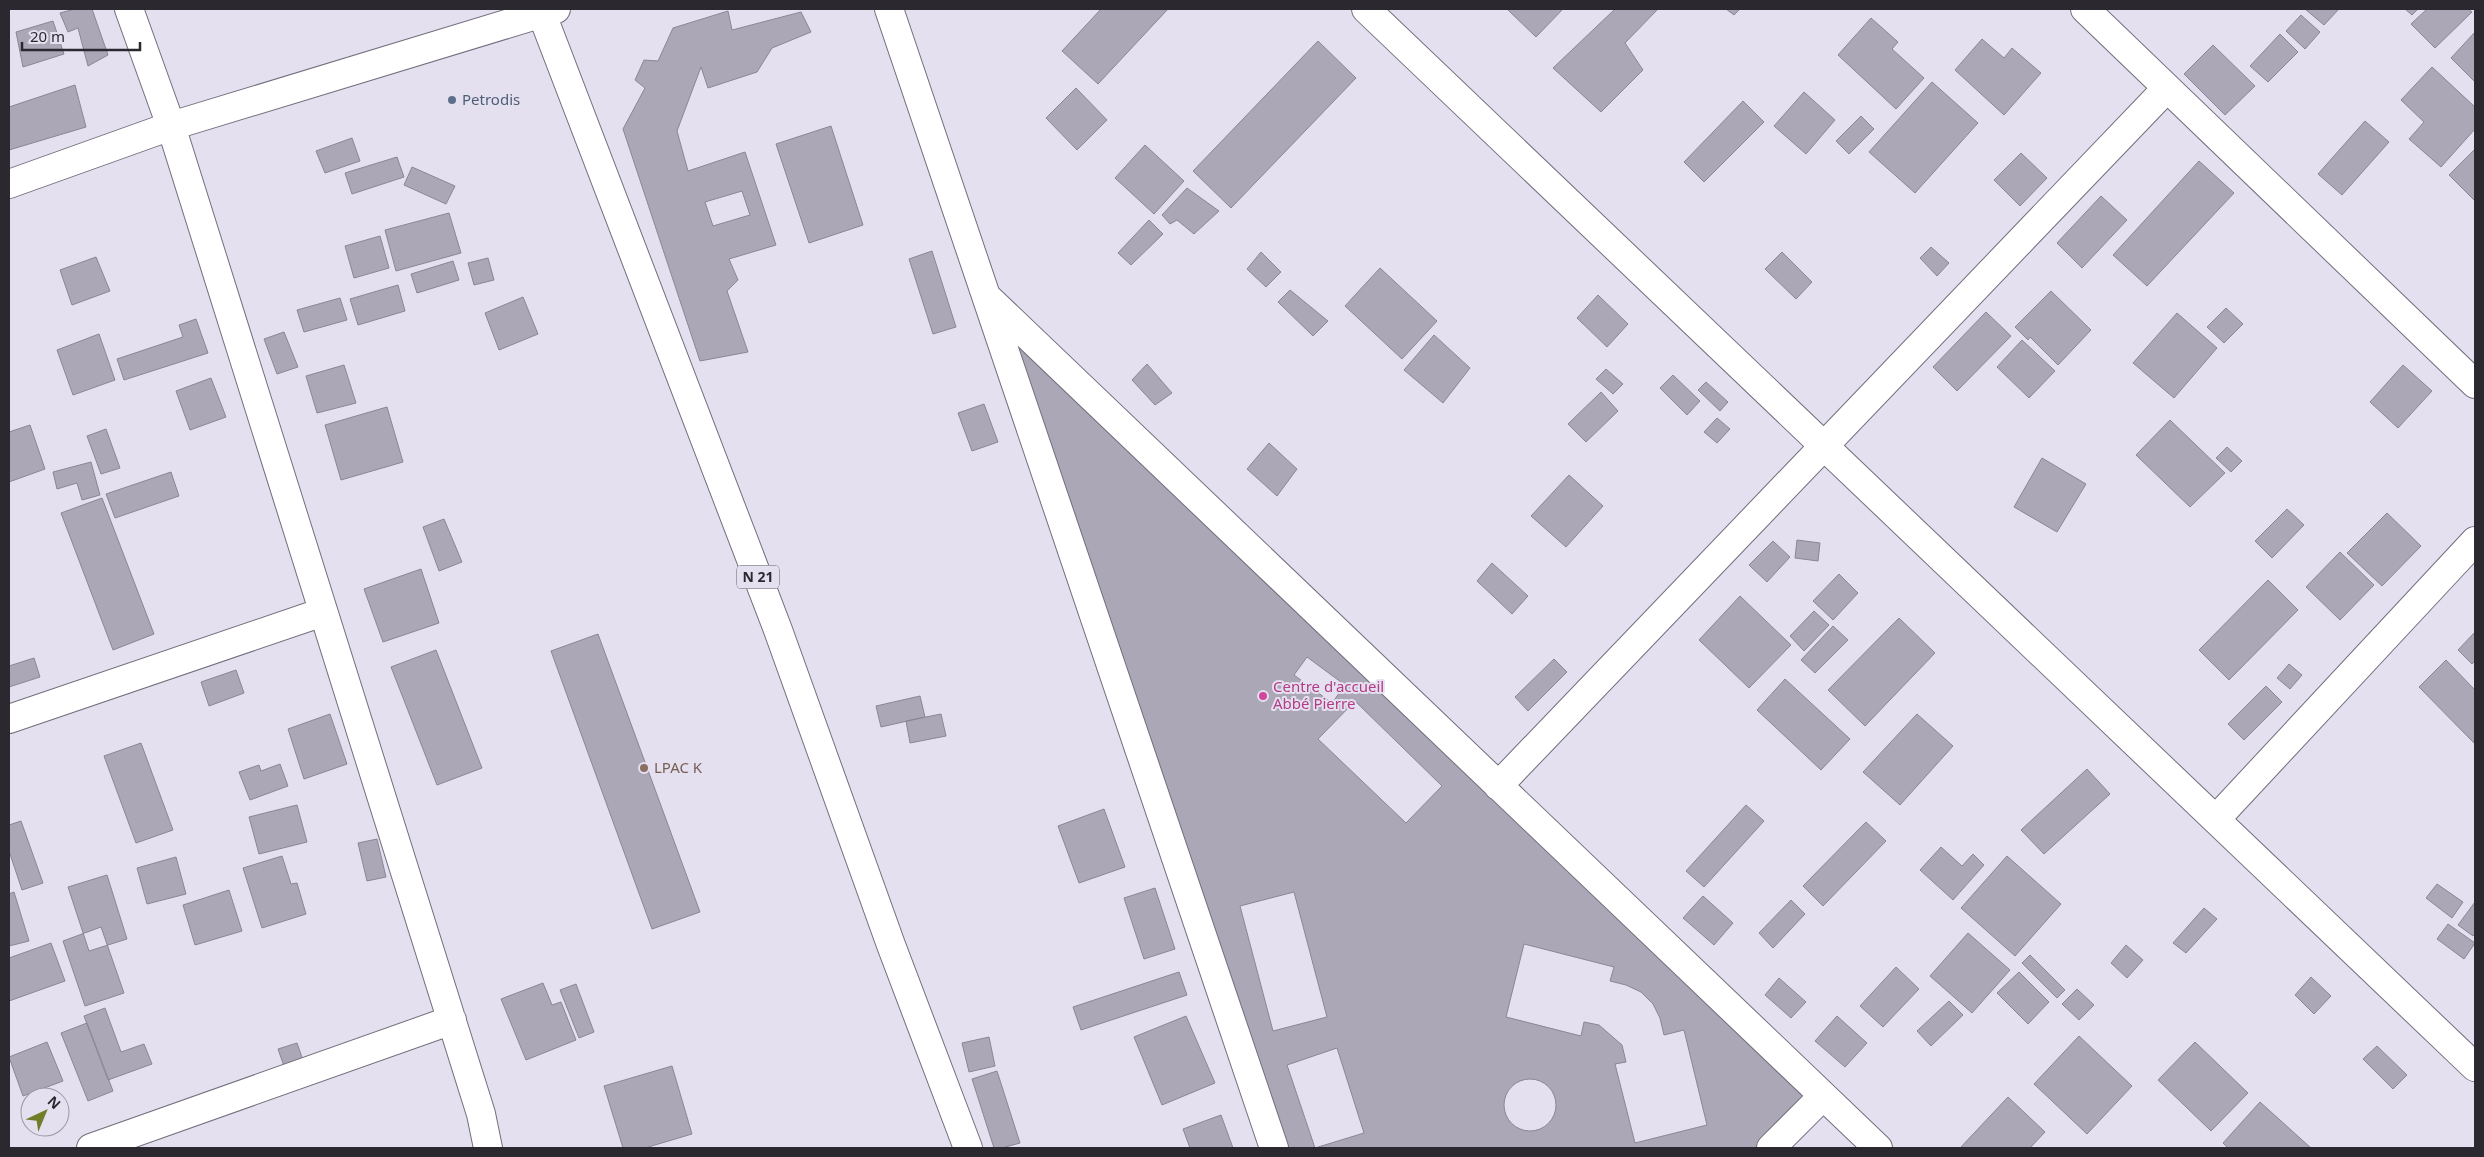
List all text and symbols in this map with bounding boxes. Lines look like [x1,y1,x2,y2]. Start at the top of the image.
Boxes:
scale bar [22,20,140,52]
text: 20 m [30,26,65,46]
place label: Petrodis [462,89,520,109]
marker: Petrodis [446,94,458,106]
road number: N 21 [737,566,779,588]
place label: Centre d'accueil Abbé Pierre [1273,676,1384,713]
marker: Centre d'accueil Abbé Pierre [1257,690,1269,702]
place label: LPAC K [654,757,703,777]
marker: LPAC K [638,762,650,774]
north arrow [20,1087,70,1137]
text: N [44,1091,65,1113]

